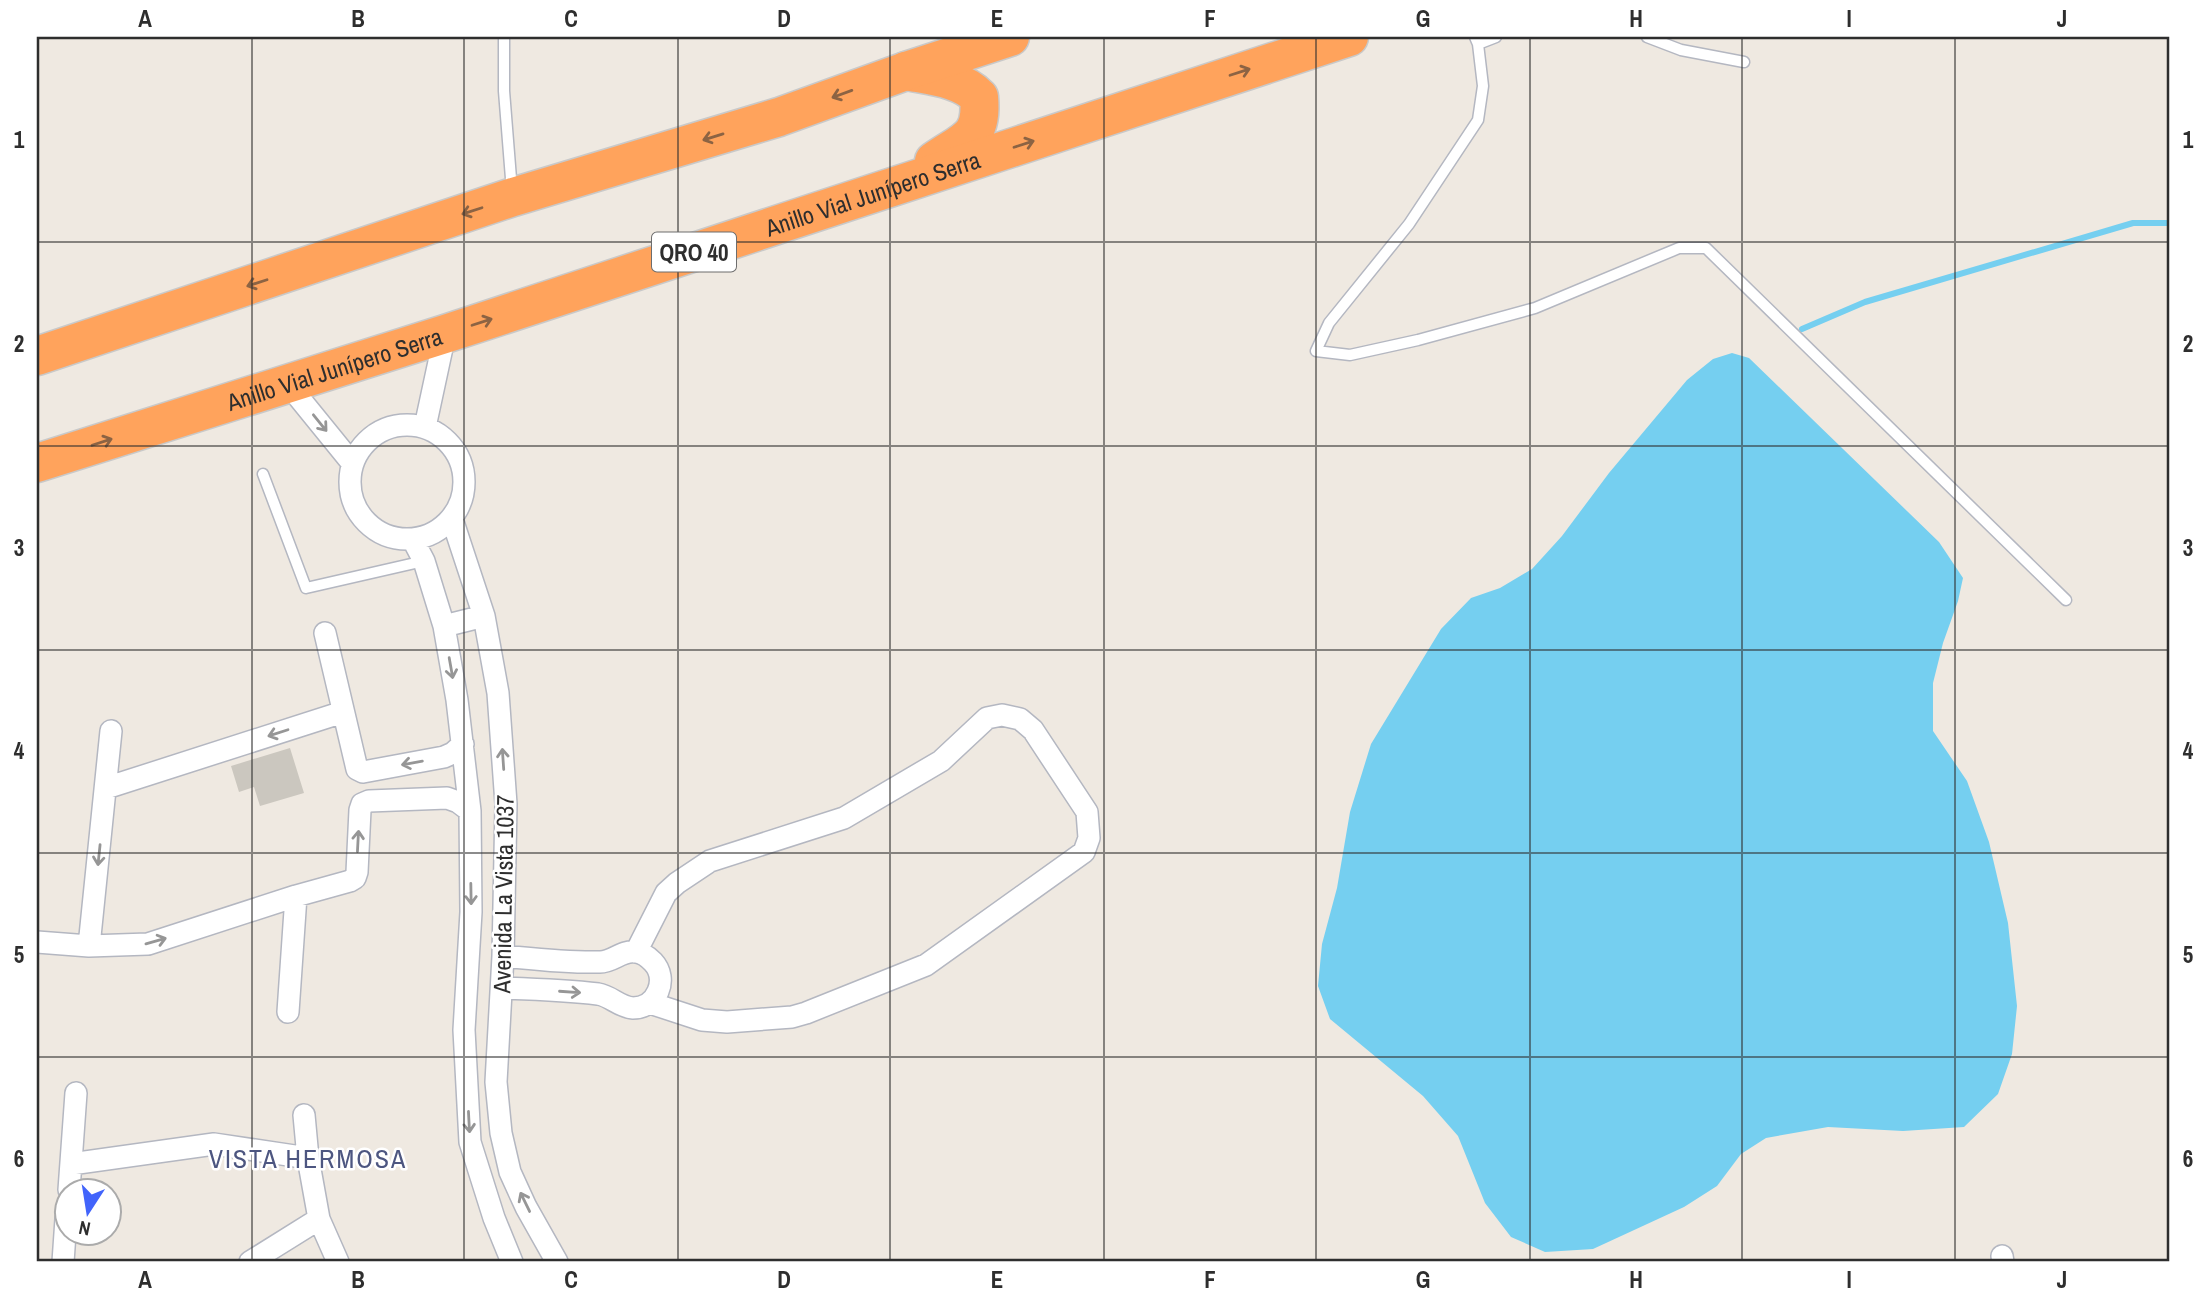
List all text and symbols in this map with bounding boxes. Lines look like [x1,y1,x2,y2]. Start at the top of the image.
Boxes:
text: A [138,3,152,34]
text: B [351,3,365,34]
text: C [564,3,578,34]
text: D [777,3,791,34]
text: E [991,3,1003,34]
text: F [1204,3,1216,34]
text: G [1416,3,1430,34]
text: H [1629,3,1643,34]
text: I [1846,3,1852,34]
text: J [2057,3,2067,34]
one-way arrow [1229,65,1251,78]
one-way arrow [832,89,854,101]
text: 1 [14,124,25,155]
text: 1 [2183,124,2194,155]
one-way arrow [702,131,724,144]
one-way arrow [1013,136,1035,149]
street label: Anillo Vial Junípero Serra [760,143,984,244]
one-way arrow [462,206,484,218]
road number: QRO 40 [652,232,736,272]
one-way arrow [246,278,268,290]
one-way arrow [471,314,493,327]
street label: Anillo Vial Junípero Serra [222,320,446,418]
text: 2 [14,328,24,359]
text: 2 [2183,328,2193,359]
one-way arrow [312,413,327,431]
one-way arrow [90,435,112,447]
text: 3 [14,532,24,563]
text: 3 [2183,532,2193,563]
one-way arrow [445,656,459,679]
one-way arrow [268,727,290,740]
text: 4 [14,735,25,766]
text: 4 [2183,735,2194,766]
one-way arrow [496,748,509,771]
one-way arrow [401,757,424,770]
street label: Avenida La Vista 1037 [485,794,521,995]
one-way arrow [352,830,365,853]
one-way arrow [92,844,105,866]
one-way arrow [464,883,478,906]
one-way arrow [145,933,167,946]
text: 5 [14,939,24,970]
text: 5 [2183,939,2193,970]
one-way arrow [558,986,580,999]
one-way arrow [463,1110,476,1133]
district label: VISTA HERMOSA [209,1141,407,1176]
text: 6 [14,1143,24,1174]
text: 6 [2183,1143,2193,1174]
north arrow [52,1176,122,1246]
one-way arrow [517,1192,531,1213]
text: N [76,1215,93,1243]
text: A [138,1264,152,1295]
text: B [351,1264,365,1295]
text: C [564,1264,578,1295]
text: D [777,1264,791,1295]
text: E [991,1264,1003,1295]
text: F [1204,1264,1216,1295]
text: G [1416,1264,1430,1295]
text: H [1629,1264,1643,1295]
text: I [1846,1264,1852,1295]
text: J [2057,1264,2067,1295]

